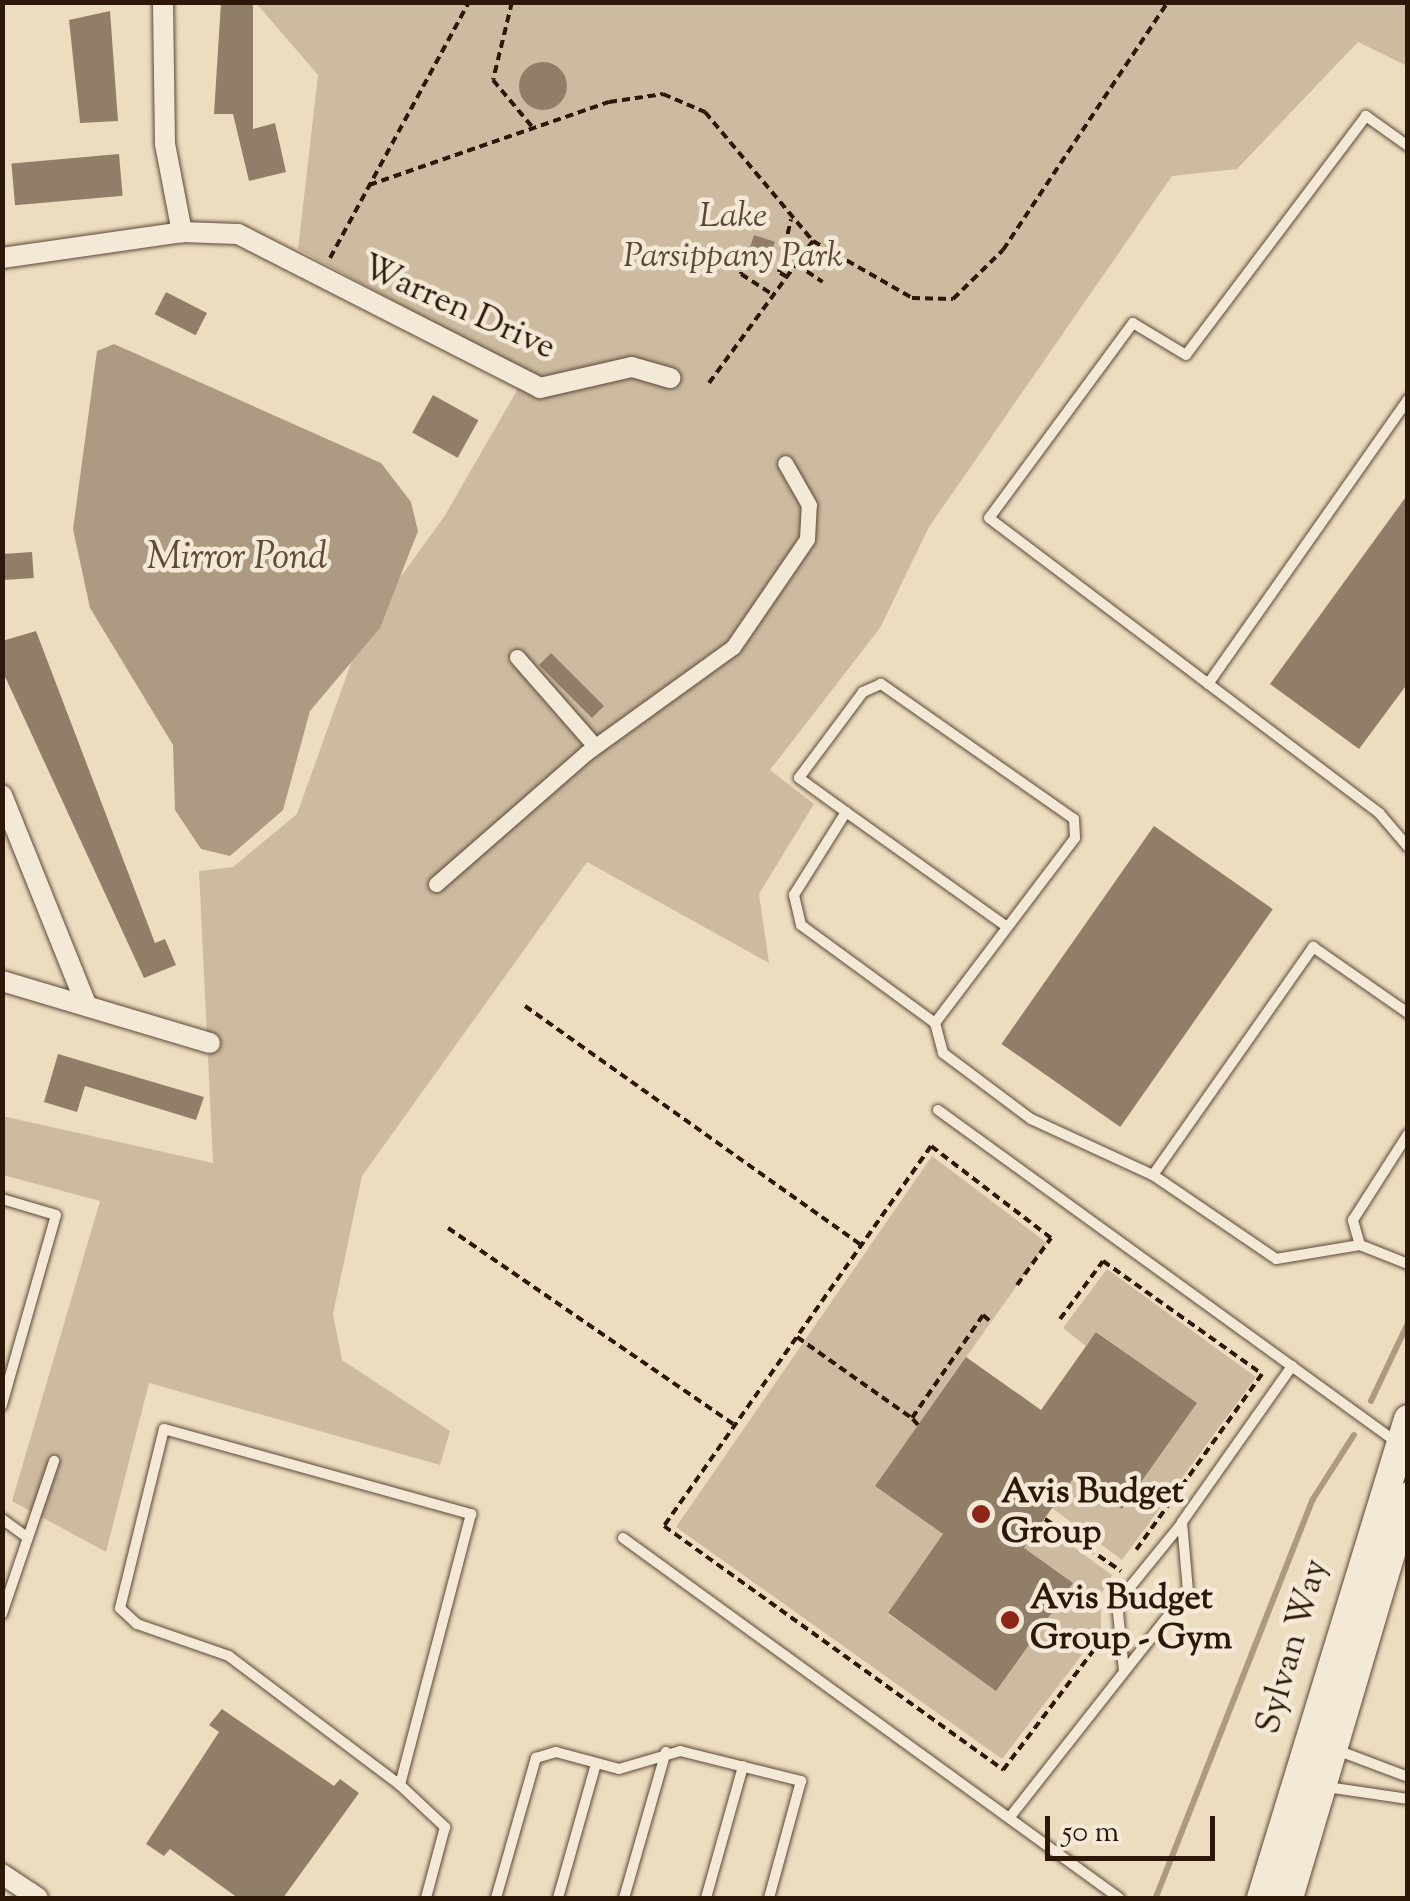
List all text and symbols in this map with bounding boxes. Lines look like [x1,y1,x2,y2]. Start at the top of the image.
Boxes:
park label: Lake Parsippany Park [623,197,843,279]
street label: Warren Drive [355,248,561,370]
water label: Mirror Pond [147,537,327,583]
place label: Avis Budget Group [1001,1473,1184,1555]
marker: Avis Budget Group [970,1503,992,1525]
street label: Sylvan Way [1249,1555,1339,1739]
place label: Avis Budget Group - Gym [1030,1579,1232,1661]
marker: Avis Budget Group - Gym [999,1609,1021,1631]
scale bar [1050,1796,1220,1858]
text: 50 m [1062,1812,1119,1855]

